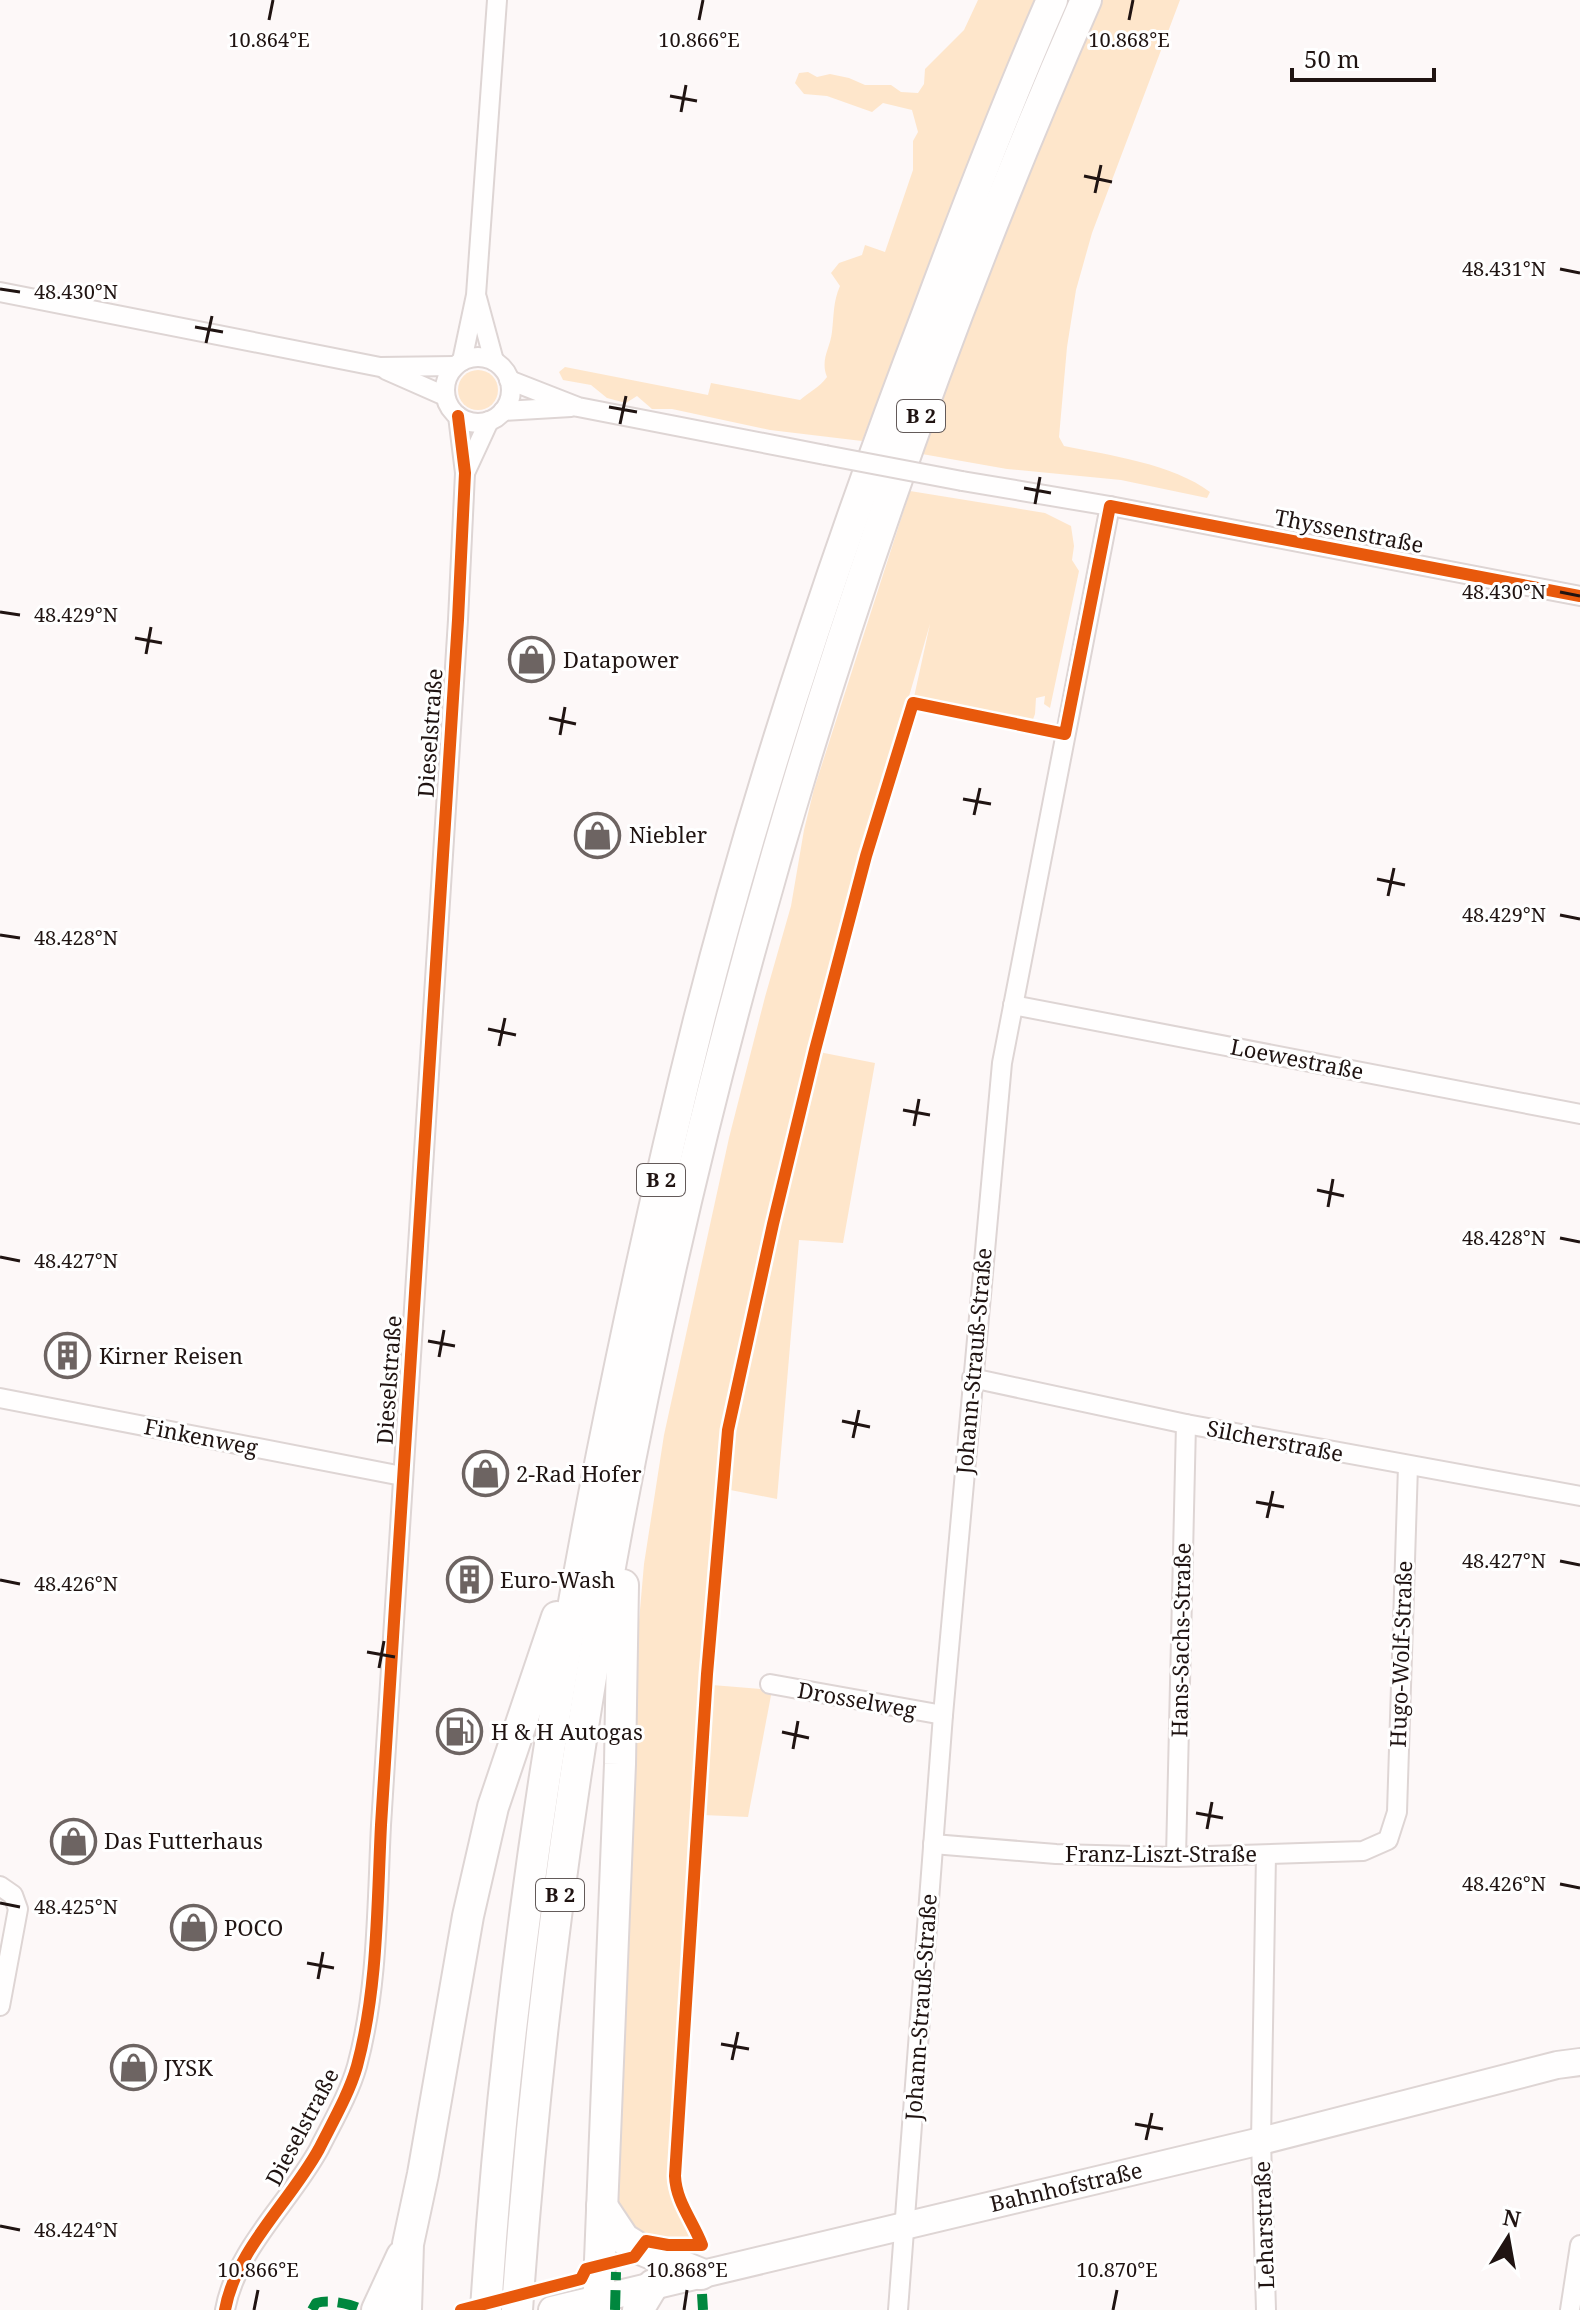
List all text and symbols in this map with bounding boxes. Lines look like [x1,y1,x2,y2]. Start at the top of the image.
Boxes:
text: 10.864°E [228,26,310,53]
text: 10.866°E [658,26,740,53]
text: 10.868°E [1088,26,1170,53]
scale bar [1292,32,1434,82]
text: 50 m [1304,42,1360,75]
text: 48.431°N [1462,255,1546,282]
text: 48.430°N [34,278,118,305]
road number: B 2 [897,400,945,432]
street label: Thyssenstraße [1272,501,1426,559]
text: 48.430°N [1462,578,1546,605]
text: 48.429°N [34,601,118,628]
shop icon: Datapower [508,636,556,684]
place label: Datapower [563,644,679,674]
street label: Dieselstraße [410,667,448,798]
shop icon: Niebler [574,811,622,859]
place label: Niebler [629,819,708,849]
text: 48.429°N [1462,901,1546,928]
text: 48.428°N [34,924,118,951]
street label: Loewestraße [1228,1030,1366,1086]
road number: B 2 [637,1164,685,1196]
text: 48.428°N [1462,1224,1546,1251]
street label: Johann-Strauß-Straße [948,1246,998,1476]
text: 48.427°N [34,1247,118,1274]
street label: Dieselstraße [369,1314,407,1445]
building icon: Kirner Reisen [44,1332,92,1380]
place label: Kirner Reisen [99,1340,243,1370]
street label: Finkenweg [142,1410,261,1462]
street label: Silcherstraße [1204,1412,1346,1468]
shop icon: 2-Rad Hofer [461,1450,509,1498]
place label: 2-Rad Hofer [516,1458,642,1488]
street label: Hans-Sachs-Straße [1163,1542,1197,1738]
text: 48.427°N [1462,1547,1546,1574]
building icon: Euro-Wash [445,1556,493,1604]
street label: Hugo-Wolf-Straße [1382,1560,1418,1748]
place label: Euro-Wash [500,1564,615,1594]
text: 48.426°N [34,1570,118,1597]
street label: Drosselweg [795,1674,919,1724]
fuel station icon: H & H Autogas [436,1708,484,1756]
place label: H & H Autogas [491,1716,643,1746]
shop icon: Das Futterhaus [49,1817,97,1865]
place label: Das Futterhaus [104,1825,263,1855]
street label: Franz-Liszt-Straße [1065,1838,1257,1868]
text: 48.426°N [1462,1870,1546,1897]
road number: B 2 [536,1879,584,1911]
text: 48.425°N [34,1893,118,1920]
street label: Johann-Strauß-Straße [897,1893,943,2122]
shop icon: POCO [169,1904,217,1952]
place label: POCO [224,1912,283,1942]
shop icon: JYSK [109,2044,157,2092]
place label: JYSK [163,2052,213,2082]
street label: Dieselstraße [258,2062,345,2191]
street label: Bahnhofstraße [987,2154,1145,2218]
street label: Leharstraße [1246,2160,1280,2290]
north arrow [1468,2198,1548,2278]
text: N [1501,2201,1523,2234]
text: 48.424°N [34,2216,118,2243]
text: 10.866°E [217,2256,299,2283]
text: 10.868°E [646,2256,728,2283]
text: 10.870°E [1076,2256,1158,2283]

